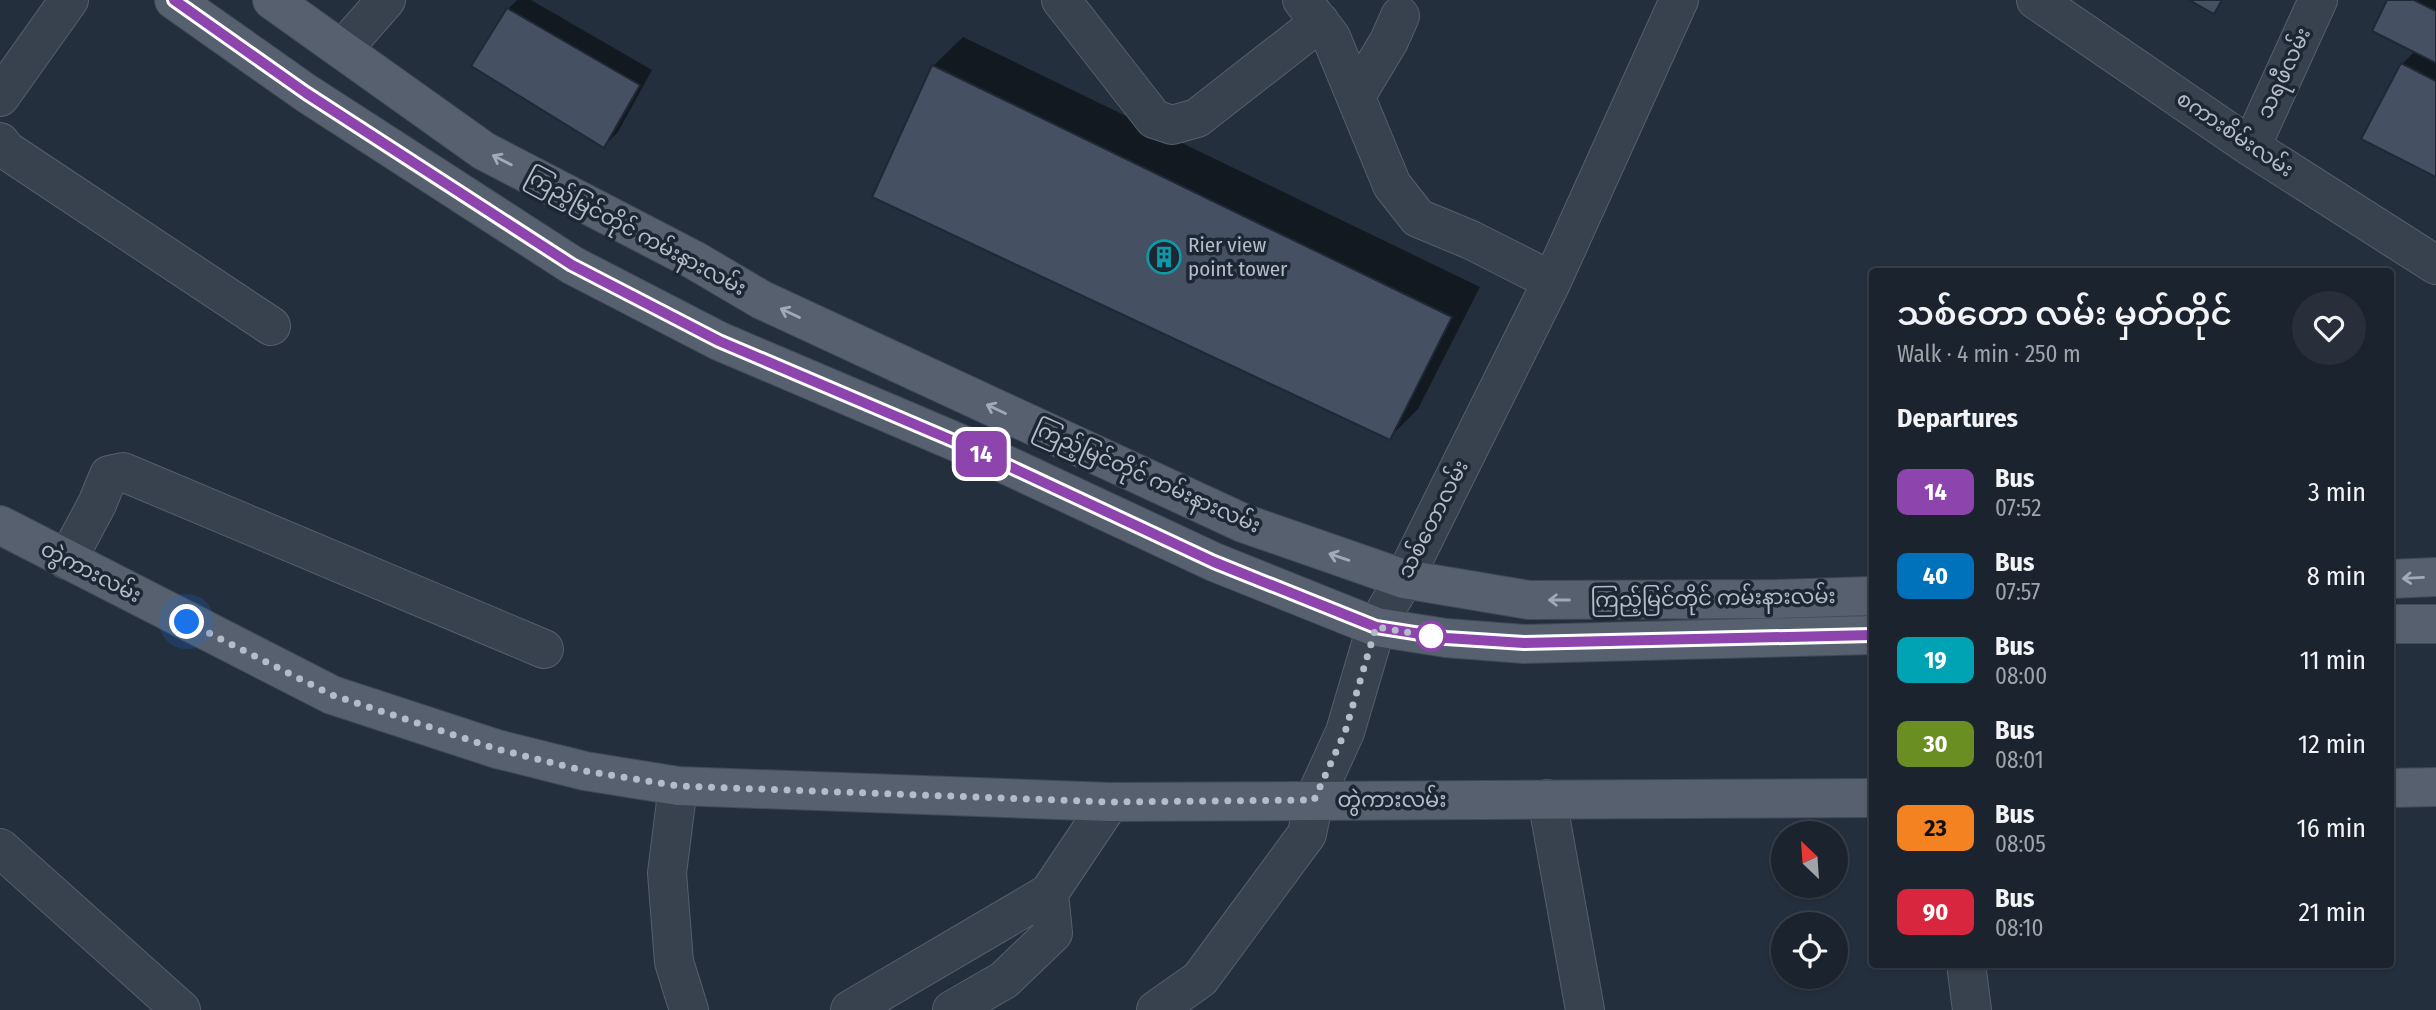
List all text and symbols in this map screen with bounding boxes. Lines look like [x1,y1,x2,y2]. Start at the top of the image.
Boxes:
street label: သရဖီလမ်း [2249,22,2320,124]
street label: စကားစိမ်းလမ်း [2172,83,2300,183]
one-way arrow [492,153,513,167]
street label: ကြည့်မြင်တိုင် ကမ်းနားလမ်း [520,160,752,305]
place label: Rier view point tower [1188,232,1288,282]
building icon: Rier view point tower [1145,238,1183,276]
button: heart [2292,291,2366,365]
text: သစ်တော လမ်း မှတ်တိုင် [1897,294,2232,334]
one-way arrow [780,305,801,319]
text: Walk · 4 min · 250 m [1897,340,2081,368]
one-way arrow [986,402,1007,415]
text: Departures [1897,403,2018,434]
street label: ကြည့်မြင်တိုင် ကမ်းနားလမ်း [1028,412,1266,542]
line badge: 14 [950,431,1012,477]
text: 14 [970,440,992,468]
street label: သစ်တောလမ်း [1389,454,1474,582]
text: Bus [1995,463,2034,494]
text: 3 min [2308,477,2366,508]
text: 14 [1924,478,1947,506]
text: 07:52 [1995,494,2041,522]
street label: တွဲကားလမ်း [35,533,147,611]
text: Bus [1995,547,2034,578]
one-way arrow [1329,550,1351,562]
text: 8 min [2307,561,2366,592]
text: 40 [1923,562,1948,590]
one-way arrow [2402,572,2425,585]
text: 07:57 [1995,578,2040,606]
street label: ကြည့်မြင်တိုင် ကမ်းနားလမ်း [1590,580,1836,617]
one-way arrow [1548,593,1571,606]
your location [169,604,204,639]
unlabelled marker [1416,621,1446,651]
text: Bus [1995,631,2034,662]
text: 11 min [2300,645,2366,676]
text: 19 [1924,646,1947,674]
text: 08:00 [1995,662,2047,690]
text: Bus [1995,715,2034,746]
text: 12 min [2298,729,2366,760]
text: 30 [1923,730,1948,758]
text: 08:01 [1995,746,2044,774]
street label: တွဲကားလမ်း [1337,784,1447,816]
text: Bus [1995,799,2034,830]
text: 16 min [2297,813,2366,844]
text: 23 [1924,814,1947,842]
north arrow [1771,821,1848,898]
map controls [1771,821,1848,989]
text: 08:05 [1995,830,2046,858]
text: Bus [1995,883,2034,914]
text: 21 min [2299,897,2366,928]
text: 90 [1923,898,1948,926]
button: locate [1771,912,1848,989]
text: 08:10 [1995,914,2043,942]

